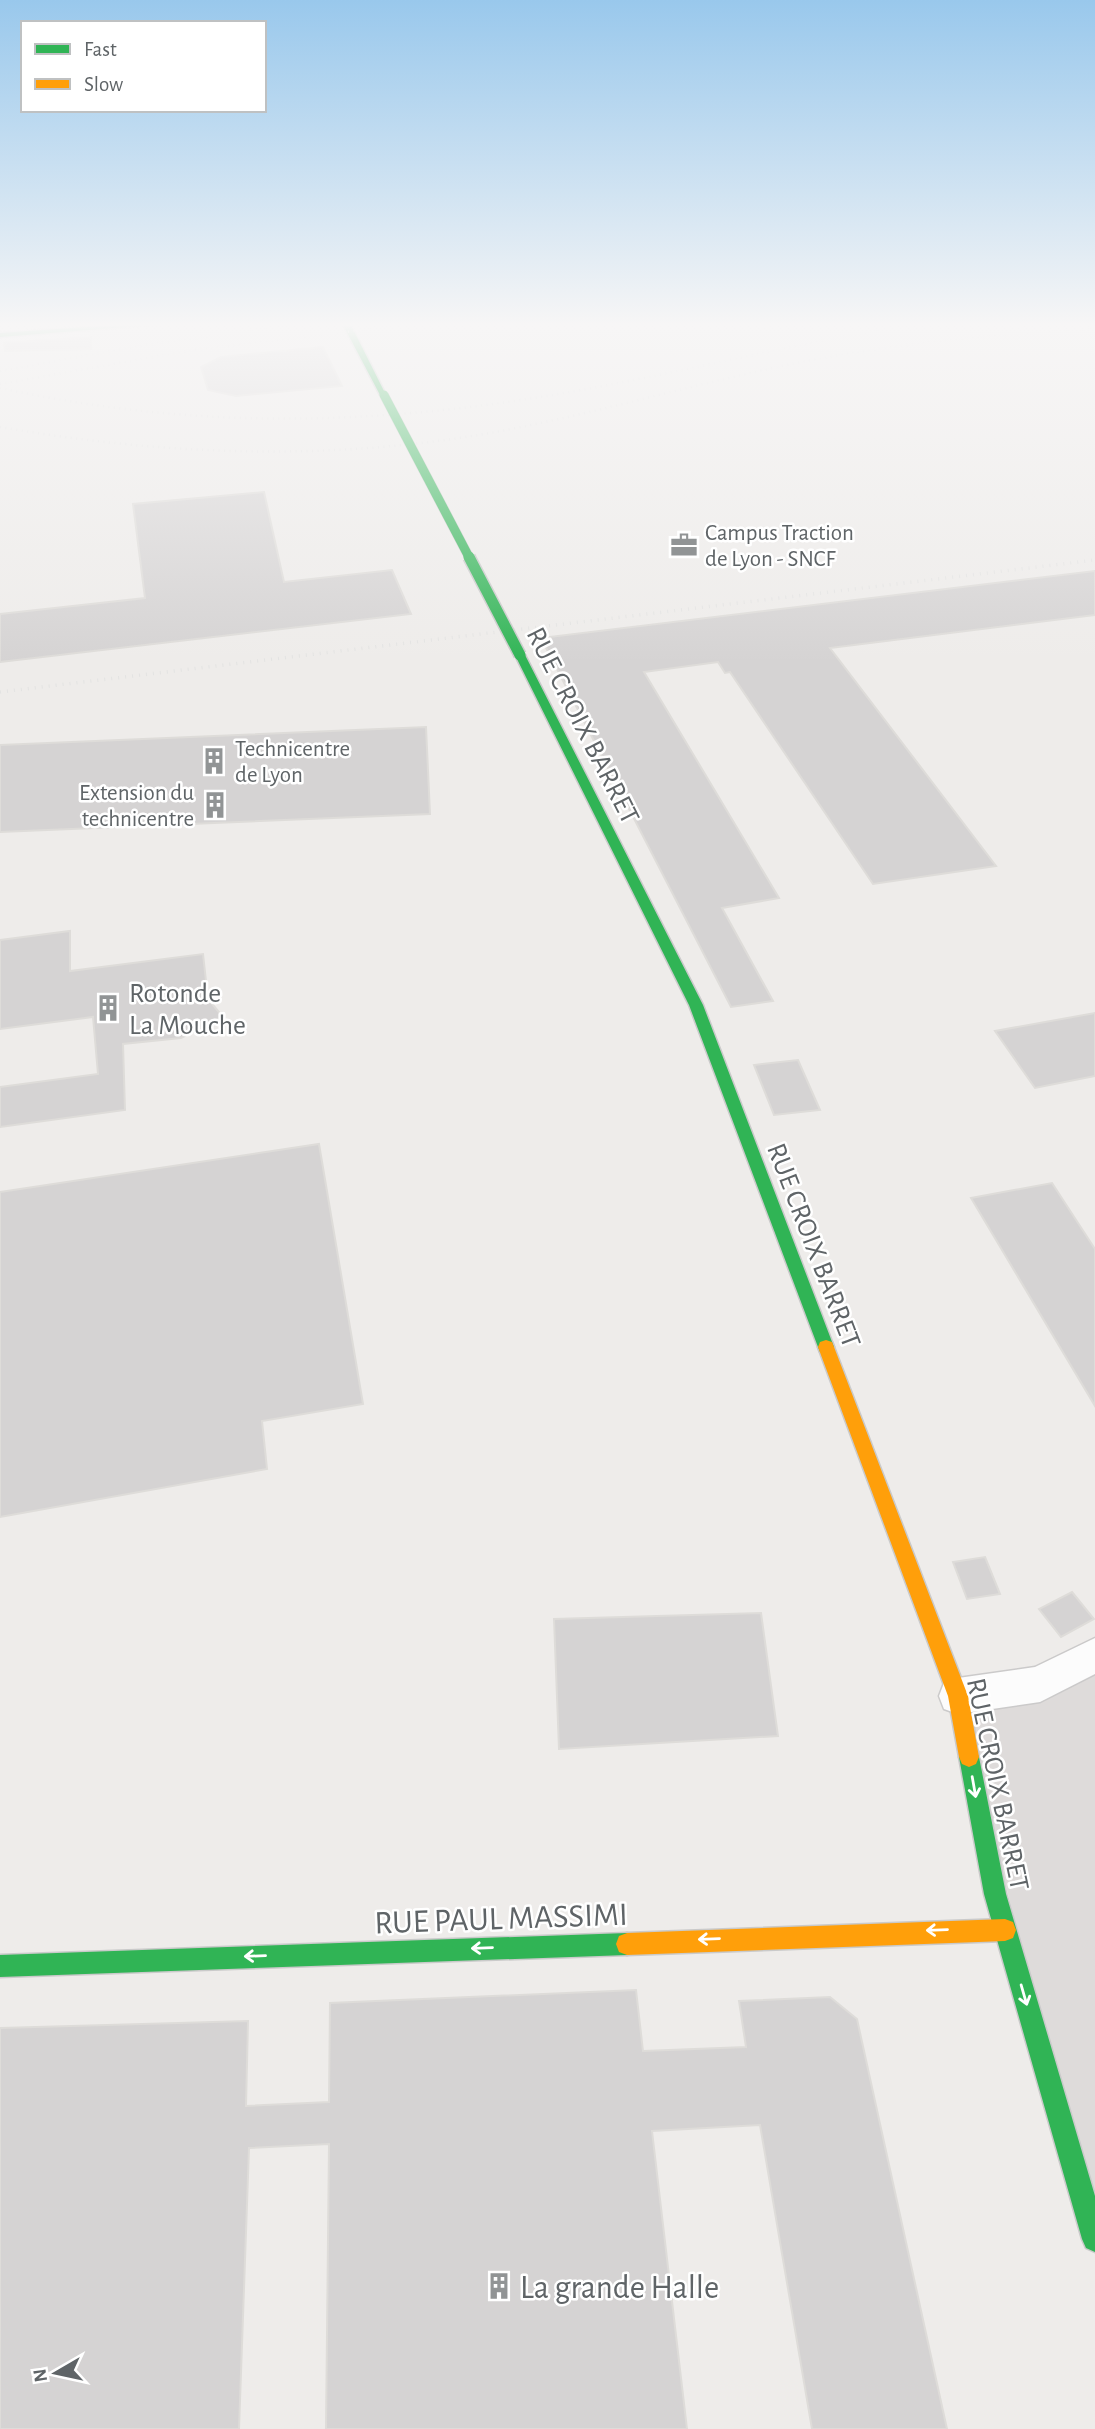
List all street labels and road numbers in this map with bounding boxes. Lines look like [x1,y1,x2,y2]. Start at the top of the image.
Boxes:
street label: RUE CROIX BARRET [521,623,644,829]
street label: RUE CROIX BARRET [761,1140,865,1352]
street label: RUE CROIX BARRET [961,1676,1033,1893]
street label: RUE PAUL MASSIMI [374,1899,628,1940]

